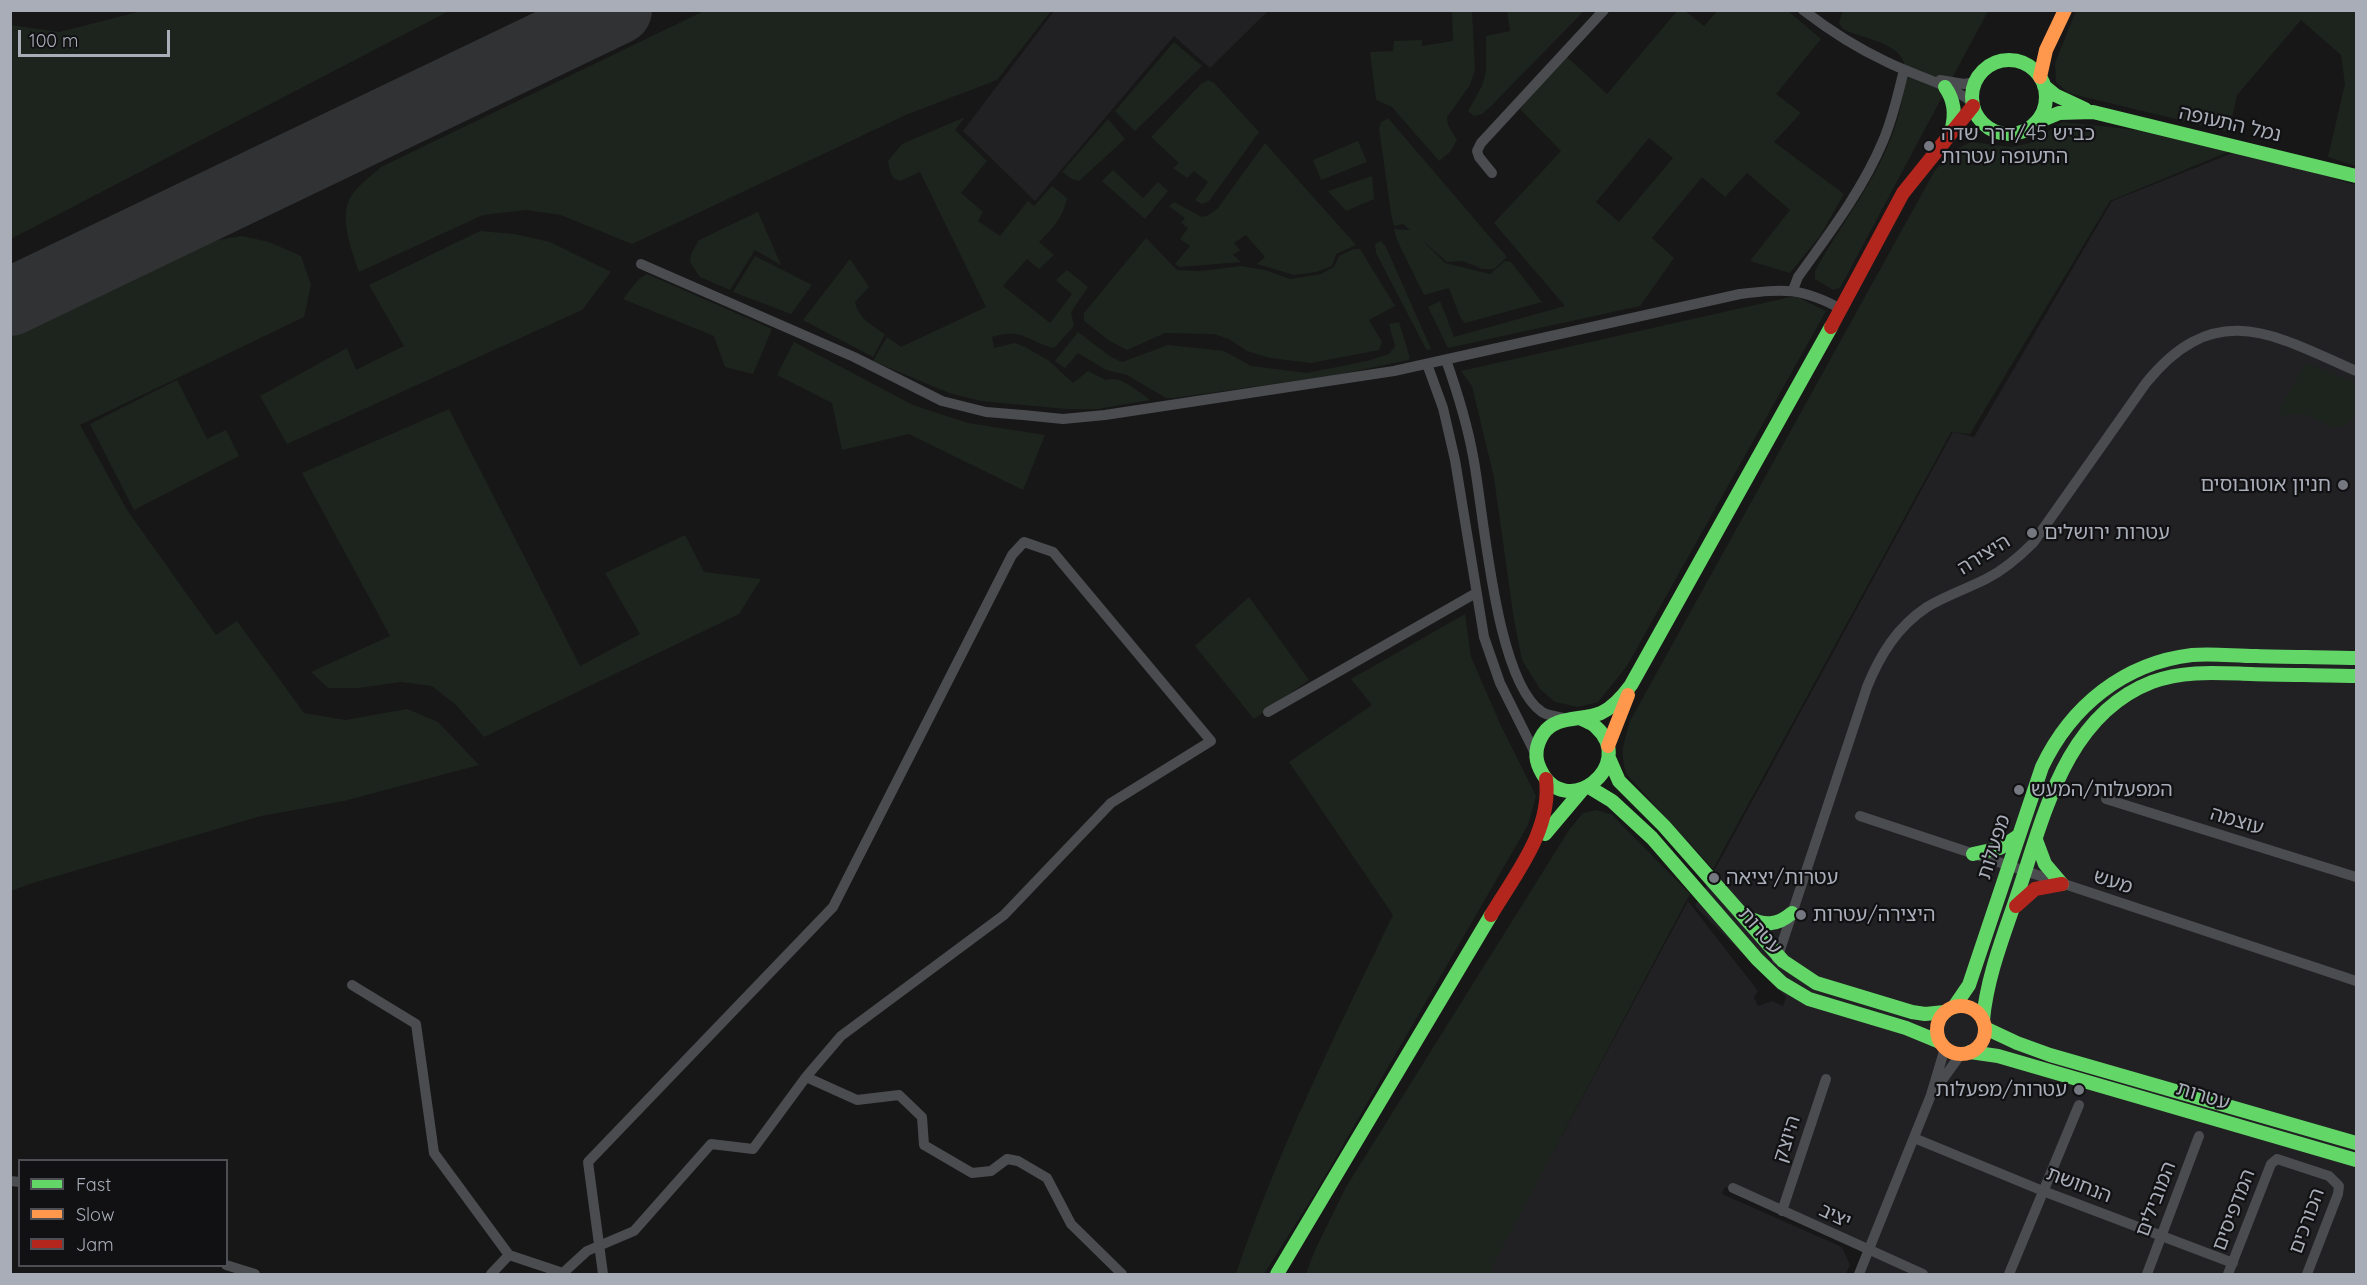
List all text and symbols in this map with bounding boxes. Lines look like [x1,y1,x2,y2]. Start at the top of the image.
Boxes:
scale bar [21,18,172,56]
text: 100 m [29,29,78,52]
street label: נמל התעופה [2177,101,2283,147]
place label: כביש 45/דרך שדה התעופה עטרות [1941,122,2095,169]
marker: כביש 45/דרך שדה התעופה עטרות [1922,139,1936,153]
place label: חניון אוטובוסים [2200,473,2331,497]
marker: חניון אוטובוסים [2336,478,2350,492]
place label: עטרות ירושלים [2044,521,2170,545]
marker: עטרות ירושלים [2025,526,2039,540]
street label: היצירה [1953,530,2015,580]
place label: המפעלות/המעש [2031,778,2173,802]
marker: המפעלות/המעש [2012,783,2026,797]
street label: עוצמה [2207,802,2267,840]
street label: מפעלות [1972,812,2016,882]
street label: מעש [2090,864,2136,900]
place label: עטרות/יציאה [1726,866,1838,890]
marker: עטרות/יציאה [1707,871,1721,885]
street label: עטרות [1733,903,1787,959]
place label: היצירה/עטרות [1813,903,1935,927]
marker: היצירה/עטרות [1794,908,1808,922]
street label: עטרות [2174,1077,2232,1115]
place label: עטרות/מפעלות [1936,1078,2067,1102]
marker: עטרות/מפעלות [2072,1083,2086,1097]
street label: היוצק [1768,1112,1806,1166]
street label: המובילים [2131,1158,2181,1240]
legend [18,1159,228,1267]
street label: הנחושת [2043,1162,2115,1208]
street label: המדפיסים [2207,1166,2261,1254]
text: Fast [76,1173,111,1196]
street label: הכורכים [2284,1185,2330,1257]
street label: יציב [1815,1198,1855,1234]
text: Slow [76,1203,114,1226]
text: Jam [76,1233,114,1256]

